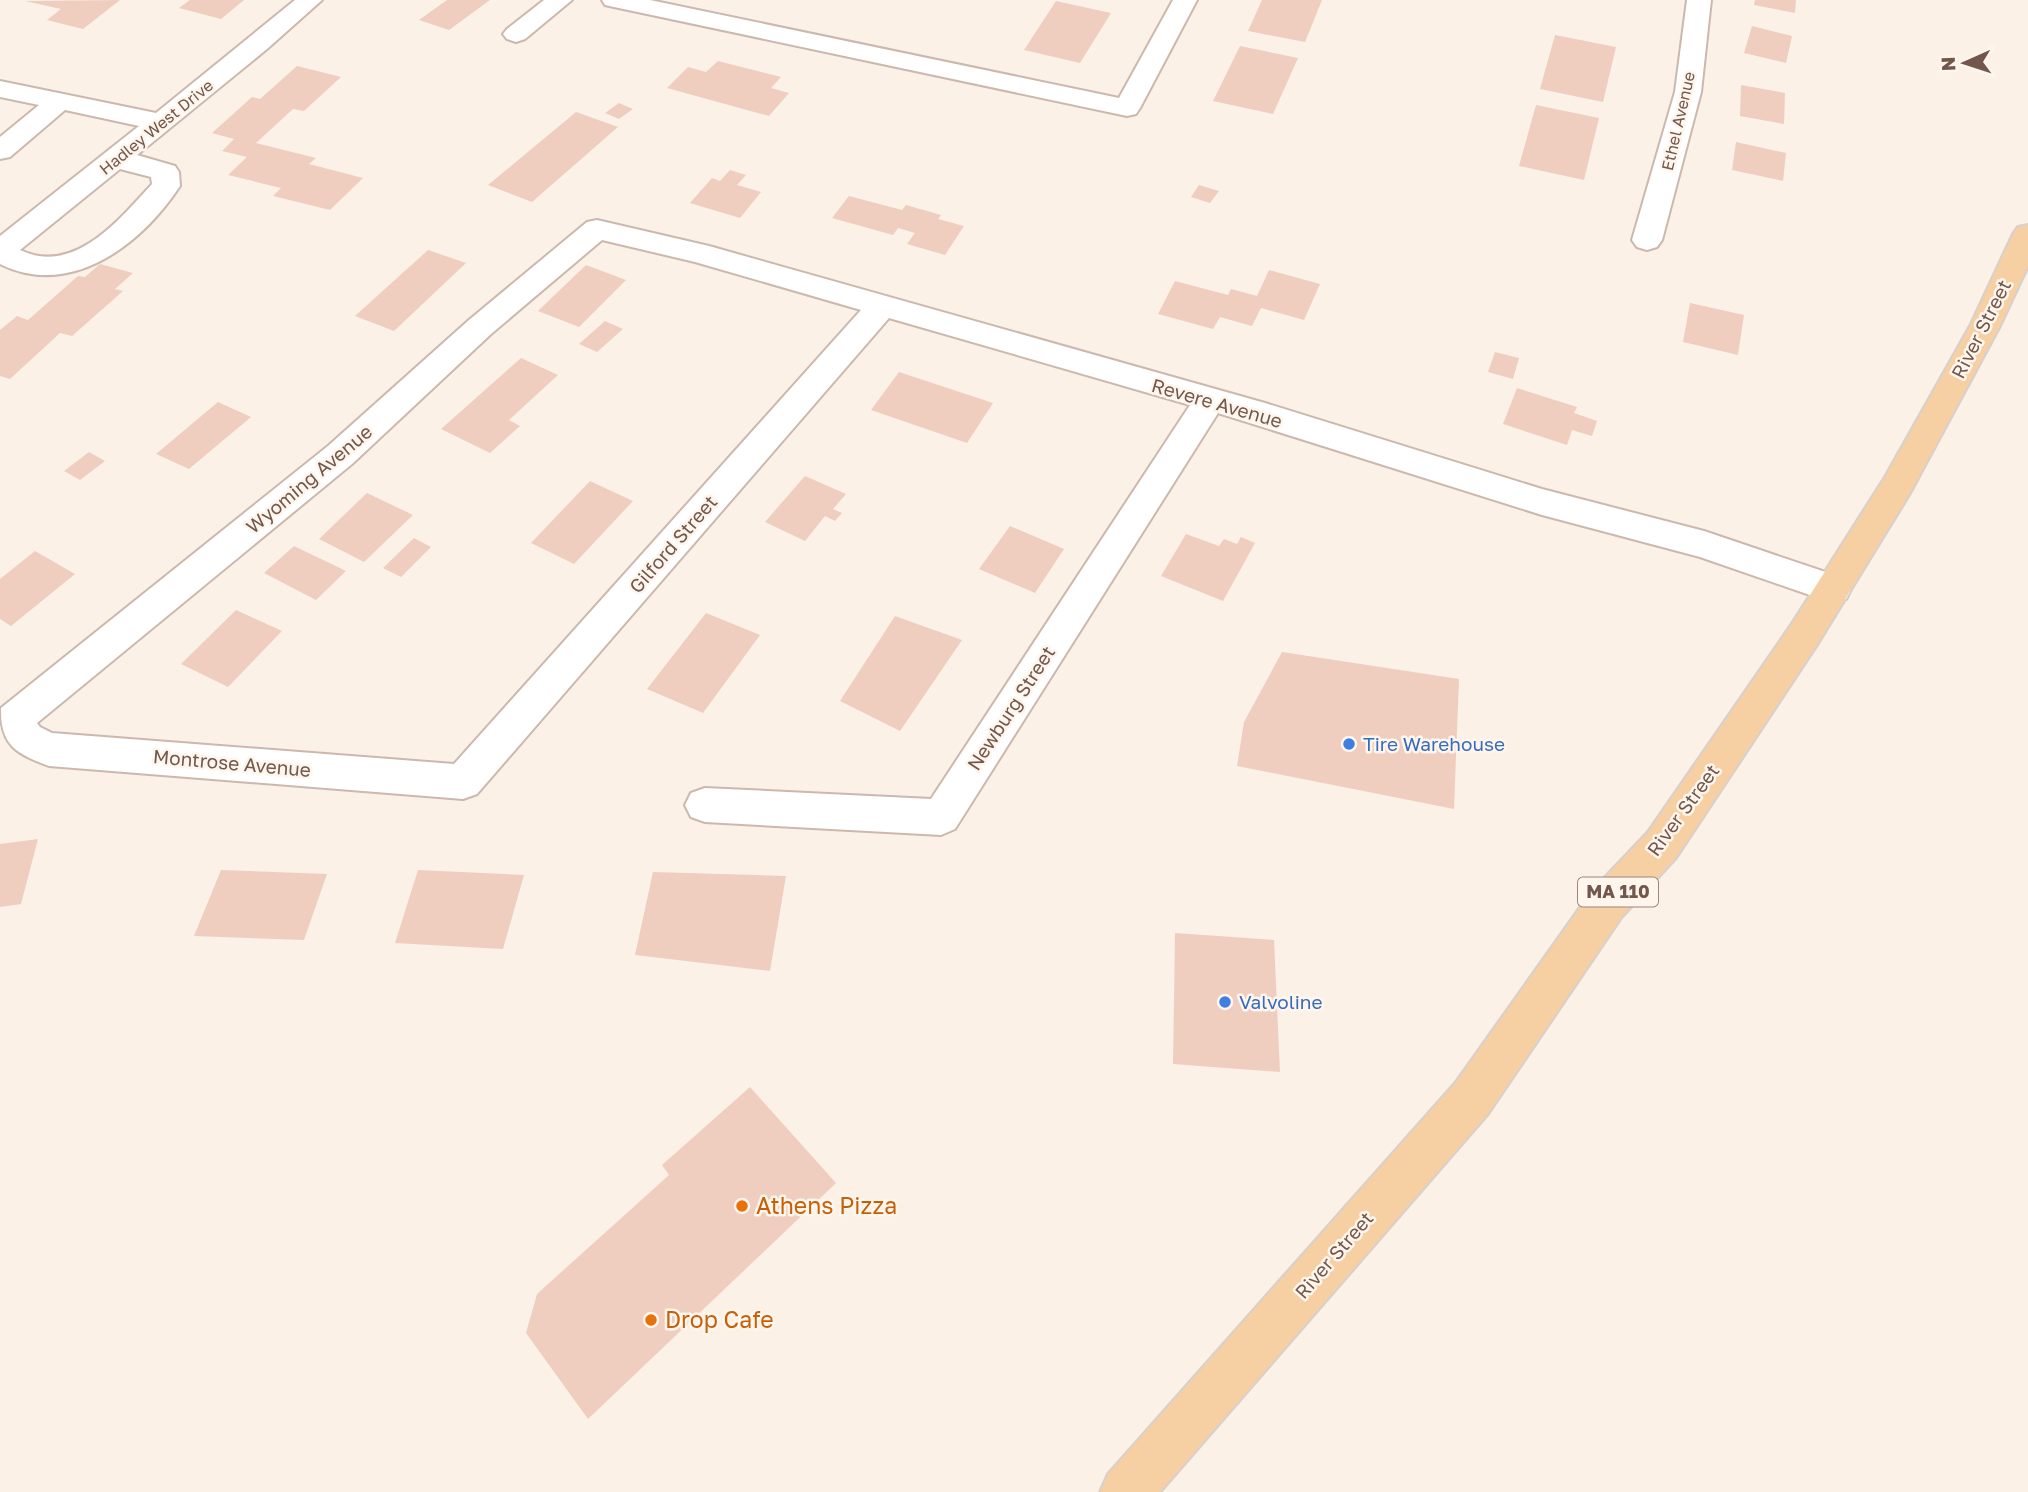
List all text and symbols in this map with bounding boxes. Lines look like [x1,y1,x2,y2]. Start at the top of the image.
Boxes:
north arrow [1930,28,2000,98]
text: N [1936,56,1959,72]
street label: Ethel Avenue [1657,70,1699,172]
street label: Hadley West Drive [95,75,217,179]
street label: River Street [1946,276,2015,382]
street label: Revere Avenue [1149,373,1285,432]
street label: Wyoming Avenue [241,419,376,538]
street label: Gilford Street [624,490,721,597]
street label: Newburg Street [962,641,1059,774]
place label: Tire Warehouse [1363,732,1505,755]
marker: Tire Warehouse [1341,736,1357,752]
street label: Montrose Avenue [152,744,312,781]
street label: River Street [1642,759,1724,860]
road number: MA 110 [1578,878,1658,906]
place label: Valvoline [1239,990,1323,1013]
marker: Valvoline [1217,994,1233,1010]
place label: Athens Pizza [756,1191,897,1219]
marker: Athens Pizza [734,1198,750,1214]
street label: River Street [1290,1206,1378,1303]
place label: Drop Cafe [665,1305,774,1333]
marker: Drop Cafe [643,1312,659,1328]

